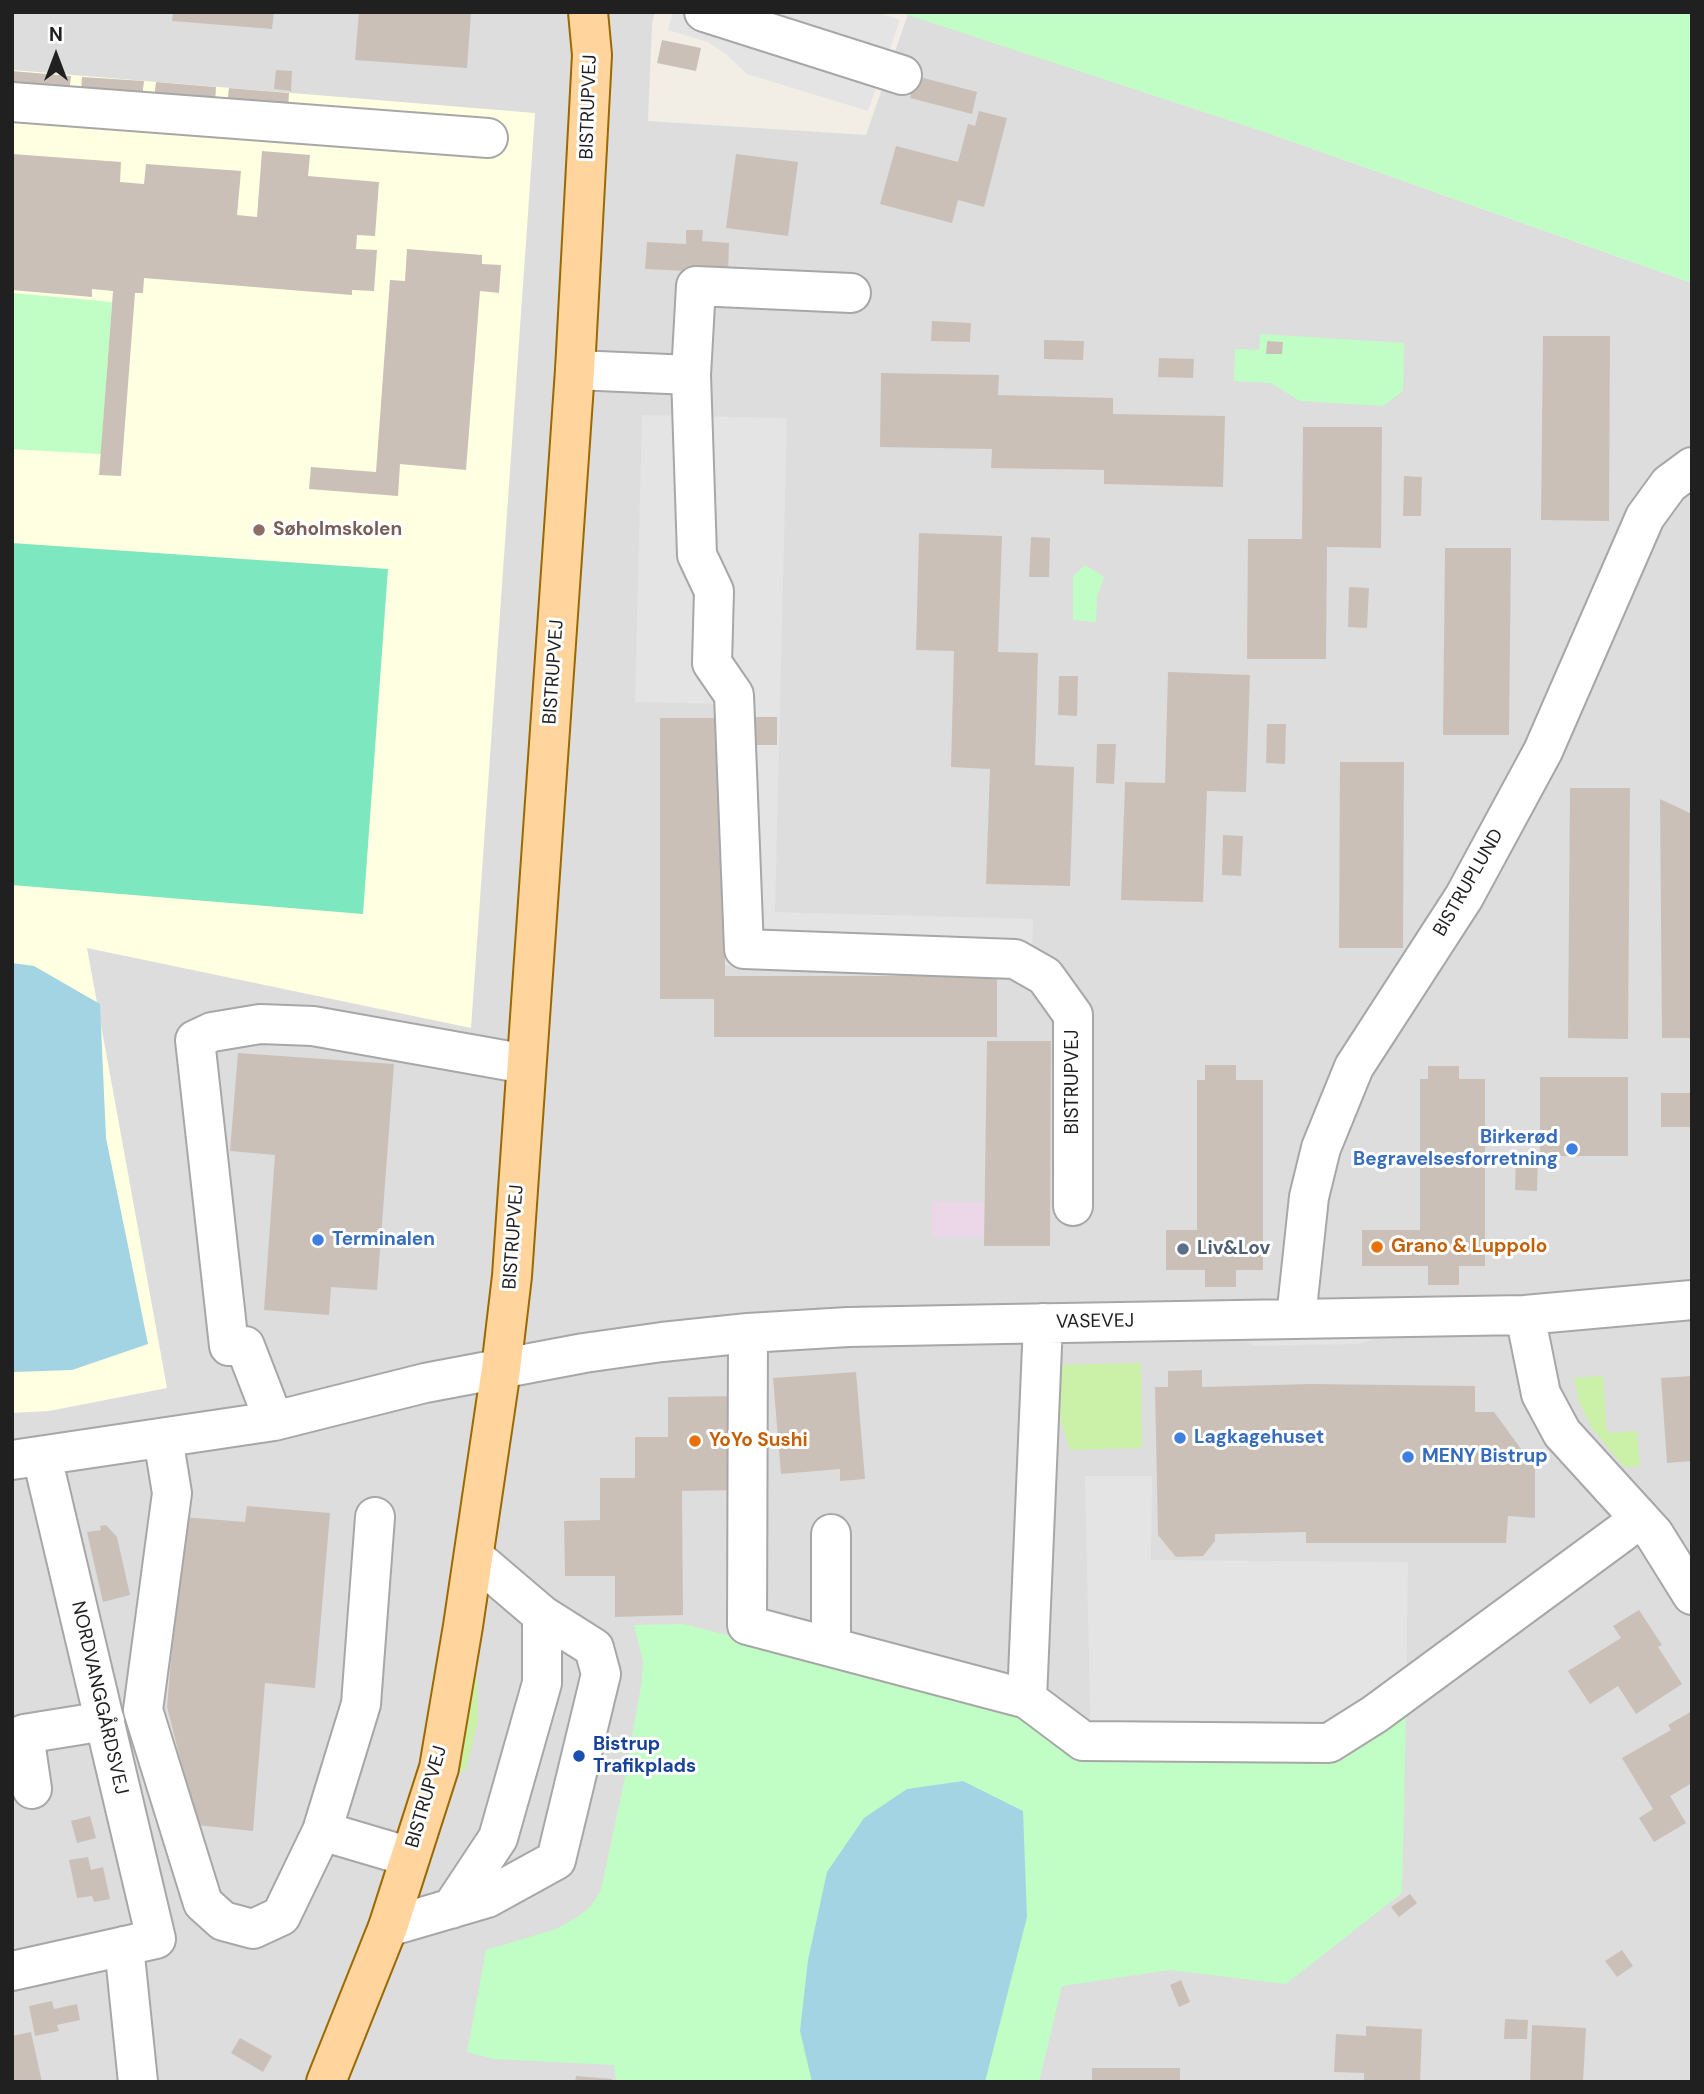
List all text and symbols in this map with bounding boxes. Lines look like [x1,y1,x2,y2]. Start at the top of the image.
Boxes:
north arrow [21,21,91,91]
text: N [49,22,63,47]
street label: BISTRUPVEJ [576,54,602,160]
place label: Søholmskolen [273,519,402,541]
marker: Søholmskolen [251,522,267,538]
street label: BISTRUPVEJ [539,619,569,725]
street label: BISTRUPLUND [1429,825,1509,941]
street label: BISTRUPVEJ [1062,1030,1084,1134]
place label: Birkerød Begravelsesforretning [1353,1127,1558,1171]
marker: Birkerød Begravelsesforretning [1564,1141,1580,1157]
street label: BISTRUPVEJ [499,1184,529,1290]
place label: Terminalen [332,1229,435,1251]
marker: Terminalen [310,1232,326,1248]
place label: Grano & Luppolo [1391,1236,1547,1258]
place label: Liv&Lov [1197,1238,1270,1260]
marker: Grano & Luppolo [1369,1239,1385,1255]
marker: Liv&Lov [1175,1241,1191,1257]
street label: VASEVEJ [1056,1310,1134,1334]
place label: Lagkagehuset [1194,1427,1324,1449]
place label: YoYo Sushi [709,1430,808,1452]
marker: Lagkagehuset [1172,1430,1188,1446]
marker: YoYo Sushi [687,1433,703,1449]
place label: MENY Bistrup [1422,1446,1548,1468]
marker: MENY Bistrup [1400,1449,1416,1465]
street label: NORDVANGGÅRDSVEJ [66,1599,132,1797]
place label: Bistrup Trafikplads [593,1734,696,1778]
street label: BISTRUPVEJ [402,1743,452,1851]
marker: Bistrup Trafikplads [571,1748,587,1764]

